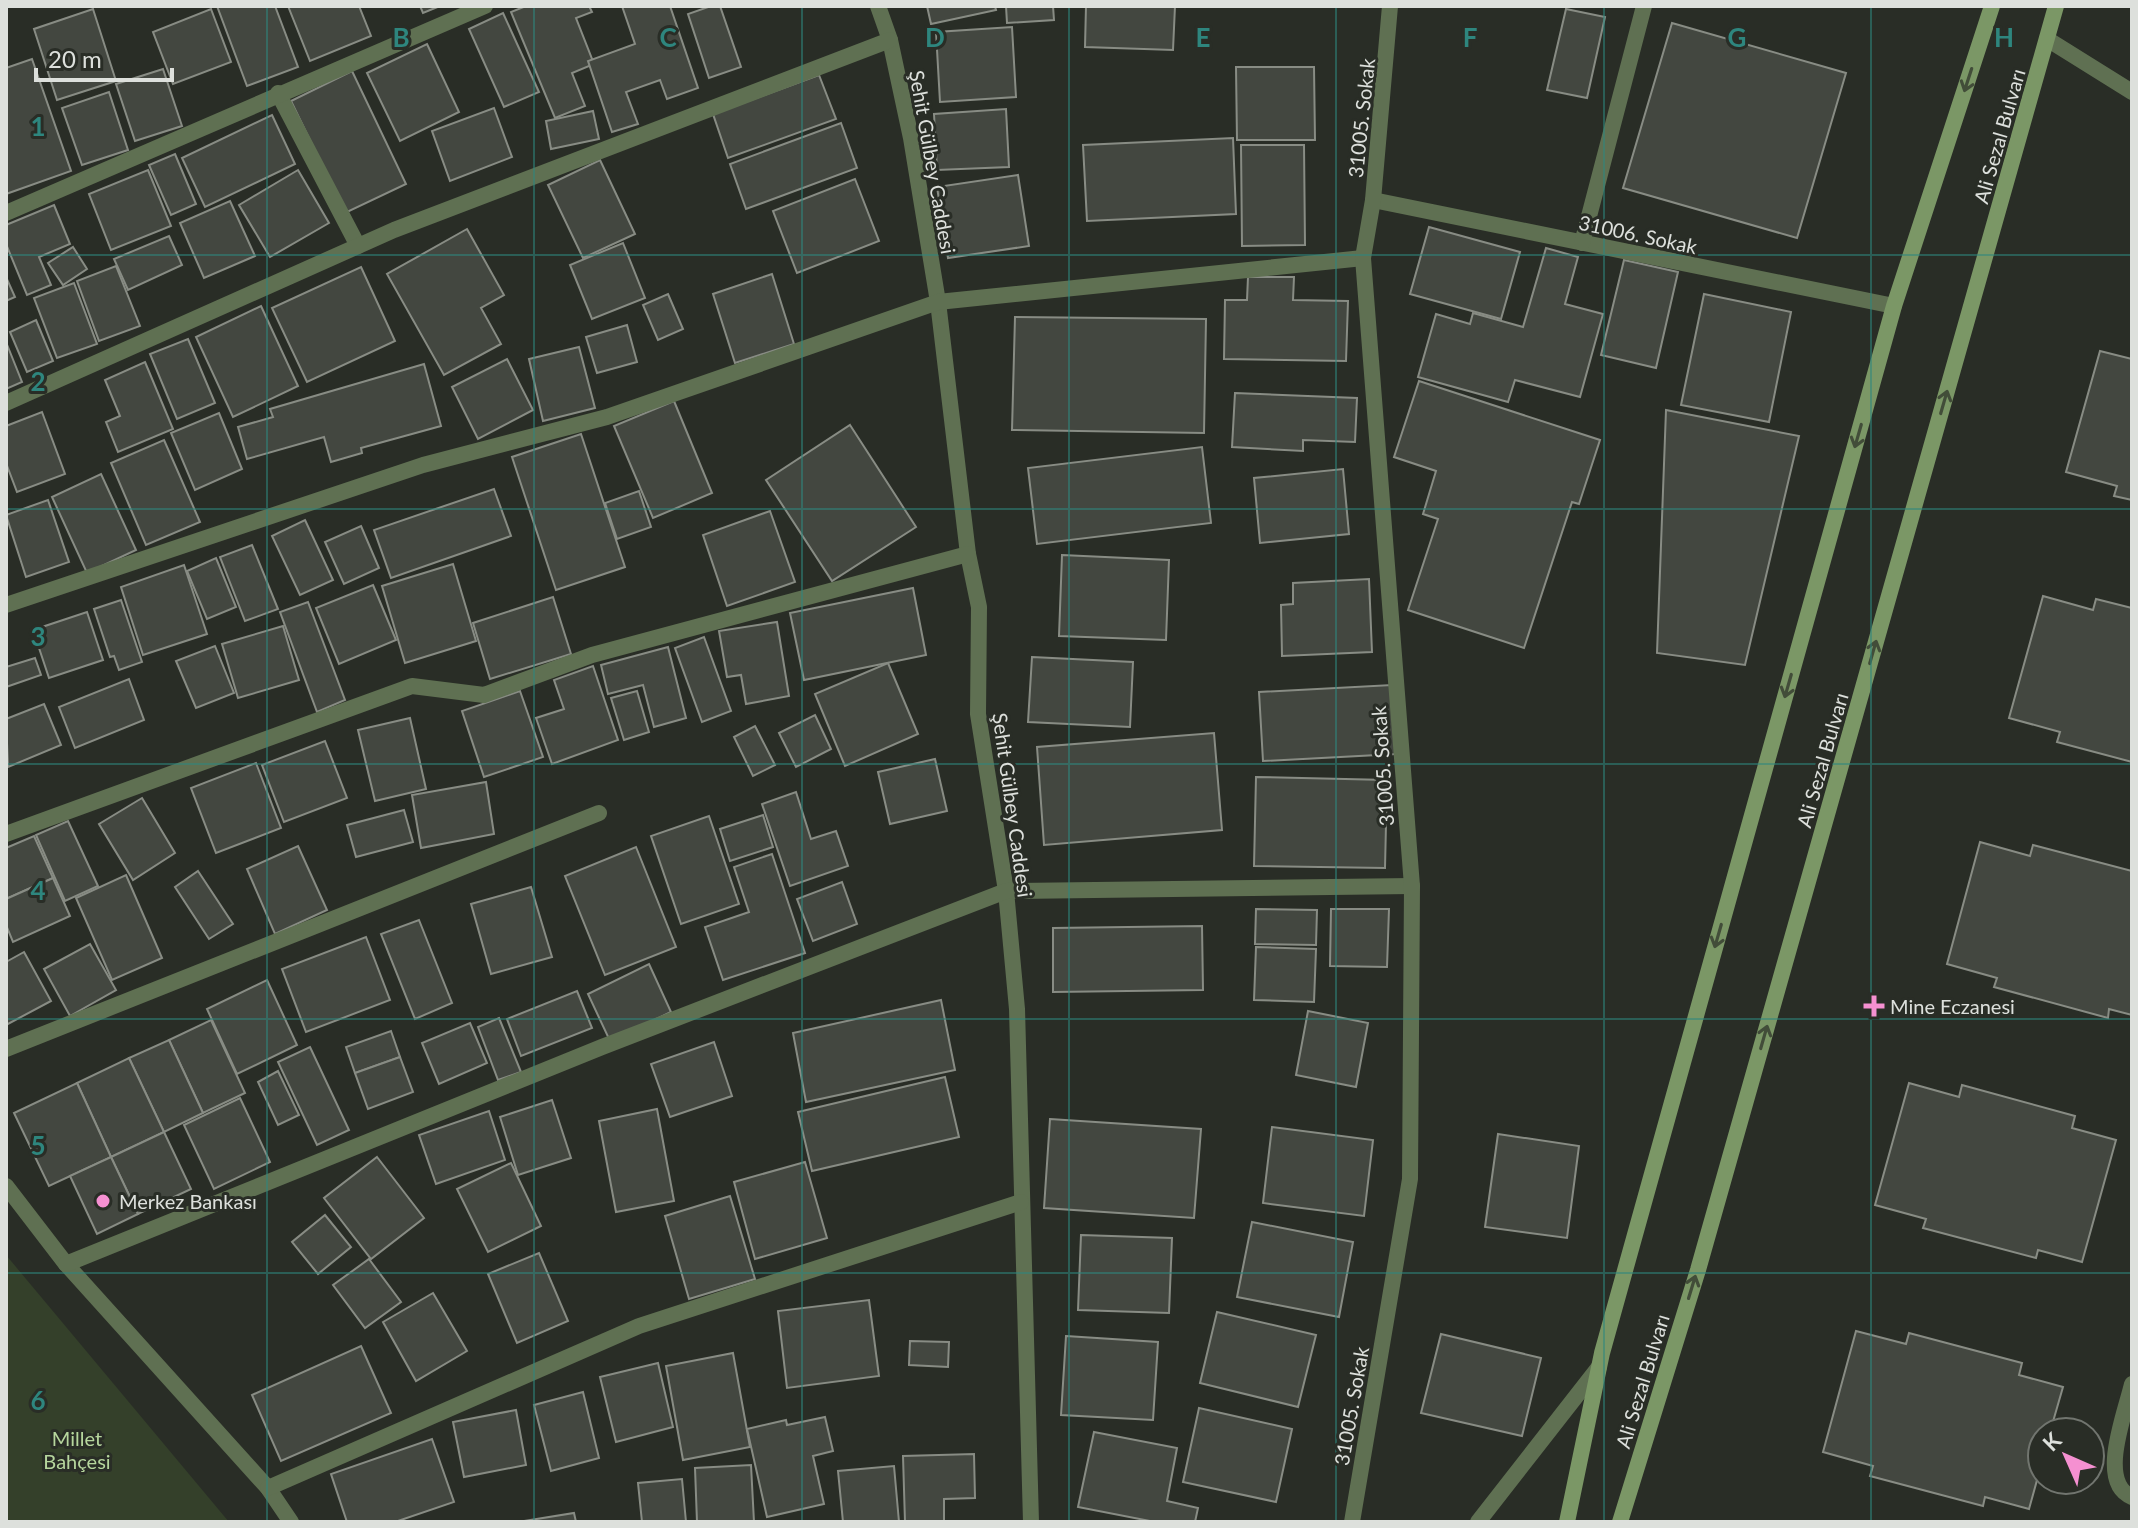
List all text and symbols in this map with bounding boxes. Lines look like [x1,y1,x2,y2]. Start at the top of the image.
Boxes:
text: B [392,21,410,53]
text: C [659,21,677,53]
text: D [925,21,945,53]
text: E [1196,21,1210,53]
text: F [1463,21,1477,53]
text: G [1728,21,1746,53]
text: H [1994,21,2014,53]
scale bar [36,32,172,82]
text: 20 m [48,44,102,73]
street label: 31005. Sokak [1343,56,1379,179]
street label: Ali Sezal Bulvarı [1968,66,2030,206]
one-way arrow [1960,67,1974,92]
street label: Şehit Gülbey Caddesi [905,68,961,256]
text: 1 [30,110,46,142]
street label: 31006. Sokak [1577,210,1700,258]
text: 2 [30,365,46,397]
one-way arrow [1937,390,1952,416]
one-way arrow [1850,422,1865,448]
text: 3 [30,620,46,652]
one-way arrow [1866,640,1881,666]
one-way arrow [1780,673,1795,699]
street label: Ali Sezal Bulvarı [1791,690,1853,830]
street label: 31005. Sokak [1366,704,1398,827]
street label: Şehit Gülbey Caddesi [988,711,1038,899]
text: 4 [30,874,46,906]
one-way arrow [1710,923,1725,949]
place label: Mine Eczanesi [1890,994,2015,1018]
marker: Mine Eczanesi [1865,997,1883,1015]
one-way arrow [1757,1025,1772,1051]
text: 5 [30,1129,46,1161]
place label: Merkez Bankası [119,1189,257,1213]
marker: Merkez Bankası [94,1192,112,1210]
one-way arrow [1686,1275,1701,1300]
street label: Ali Sezal Bulvarı [1610,1311,1674,1451]
street label: 31005. Sokak [1329,1344,1373,1467]
text: 6 [30,1384,46,1416]
north arrow [2026,1416,2106,1496]
park label: Millet Bahçesi [43,1426,111,1473]
text: K [2037,1426,2067,1456]

